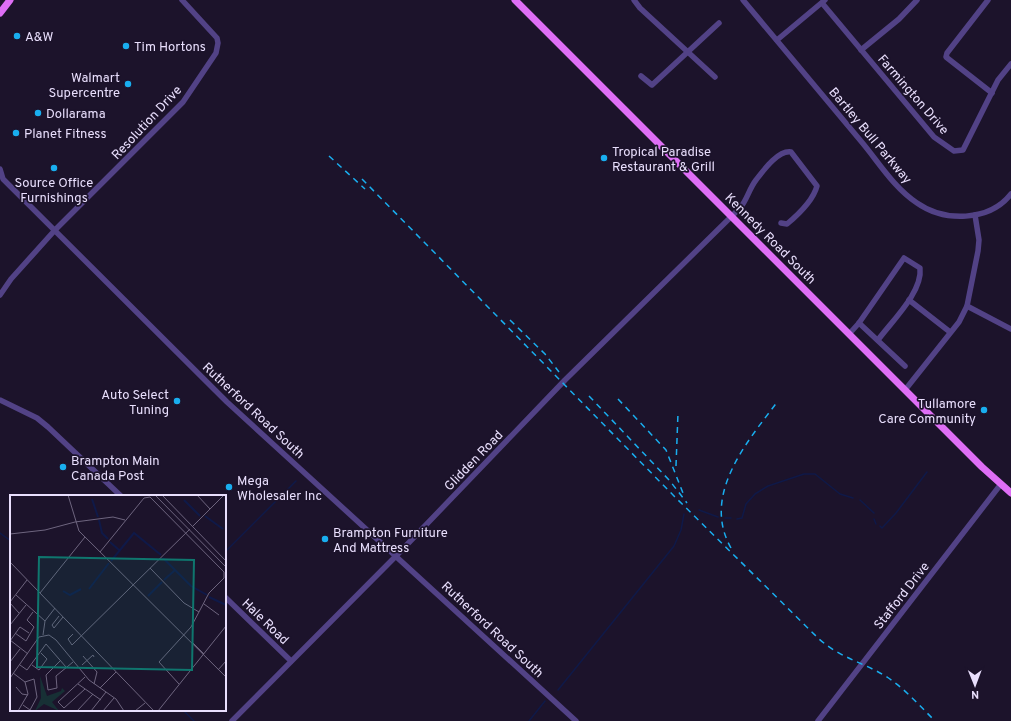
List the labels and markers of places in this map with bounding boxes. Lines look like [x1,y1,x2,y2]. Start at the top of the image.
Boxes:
place label: A&W [25,30,53,46]
marker: A&W [12,31,22,41]
place label: Tim Hortons [134,40,206,56]
marker: Tim Hortons [121,41,131,51]
place label: Walmart Supercentre [48,71,120,102]
marker: Walmart Supercentre [123,79,133,89]
place label: Dollarama [46,107,106,123]
marker: Dollarama [33,108,43,118]
place label: Planet Fitness [24,127,107,143]
marker: Planet Fitness [11,128,21,138]
place label: Tropical Paradise Restaurant & Grill [612,145,715,176]
marker: Tropical Paradise Restaurant & Grill [599,153,609,163]
marker: Source Office Furnishings [49,163,59,173]
place label: Source Office Furnishings [15,176,93,207]
place label: Auto Select Tuning [101,388,169,419]
marker: Auto Select Tuning [172,396,182,406]
place label: Tullamore Care Community [878,397,976,428]
marker: Tullamore Care Community [979,405,989,415]
place label: Brampton Main Canada Post [71,454,160,485]
marker: Brampton Main Canada Post [58,462,68,472]
place label: Mega Wholesaler Inc [237,474,322,505]
marker: Mega Wholesaler Inc [224,482,234,492]
place label: Brampton Furniture And Mattress [333,526,448,557]
marker: Brampton Furniture And Mattress [320,534,330,544]

